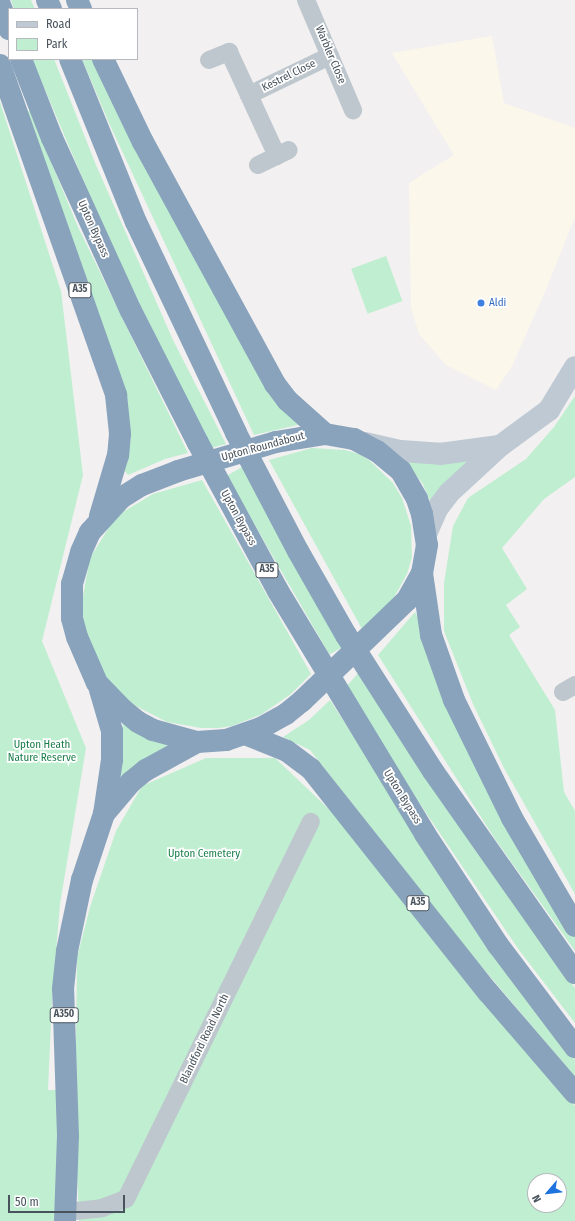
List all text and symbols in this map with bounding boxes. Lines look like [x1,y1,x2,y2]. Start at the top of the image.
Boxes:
legend [8,8,138,60]
text: Road [46,17,71,31]
street label: Warbler Close [312,24,348,86]
text: Park [46,37,67,51]
street label: Kestrel Close [260,57,318,95]
street label: Upton Bypass [75,198,111,260]
road number: A35 [68,282,92,298]
place label: Aldi [489,296,506,310]
marker: Aldi [476,298,486,308]
street label: Upton Roundabout [220,430,306,464]
street label: Upton Bypass [217,488,259,548]
road number: A35 [255,562,279,578]
park label: Upton Heath Nature Reserve [8,739,76,765]
street label: Upton Bypass [380,768,424,826]
park label: Upton Cemetery [168,847,240,861]
road number: A35 [406,895,430,911]
street label: Blandford Road North [178,992,232,1086]
road number: A350 [49,1007,79,1023]
north arrow [527,1173,567,1213]
scale bar [10,1187,127,1213]
text: N [530,1192,544,1204]
text: 50 m [15,1195,39,1209]

